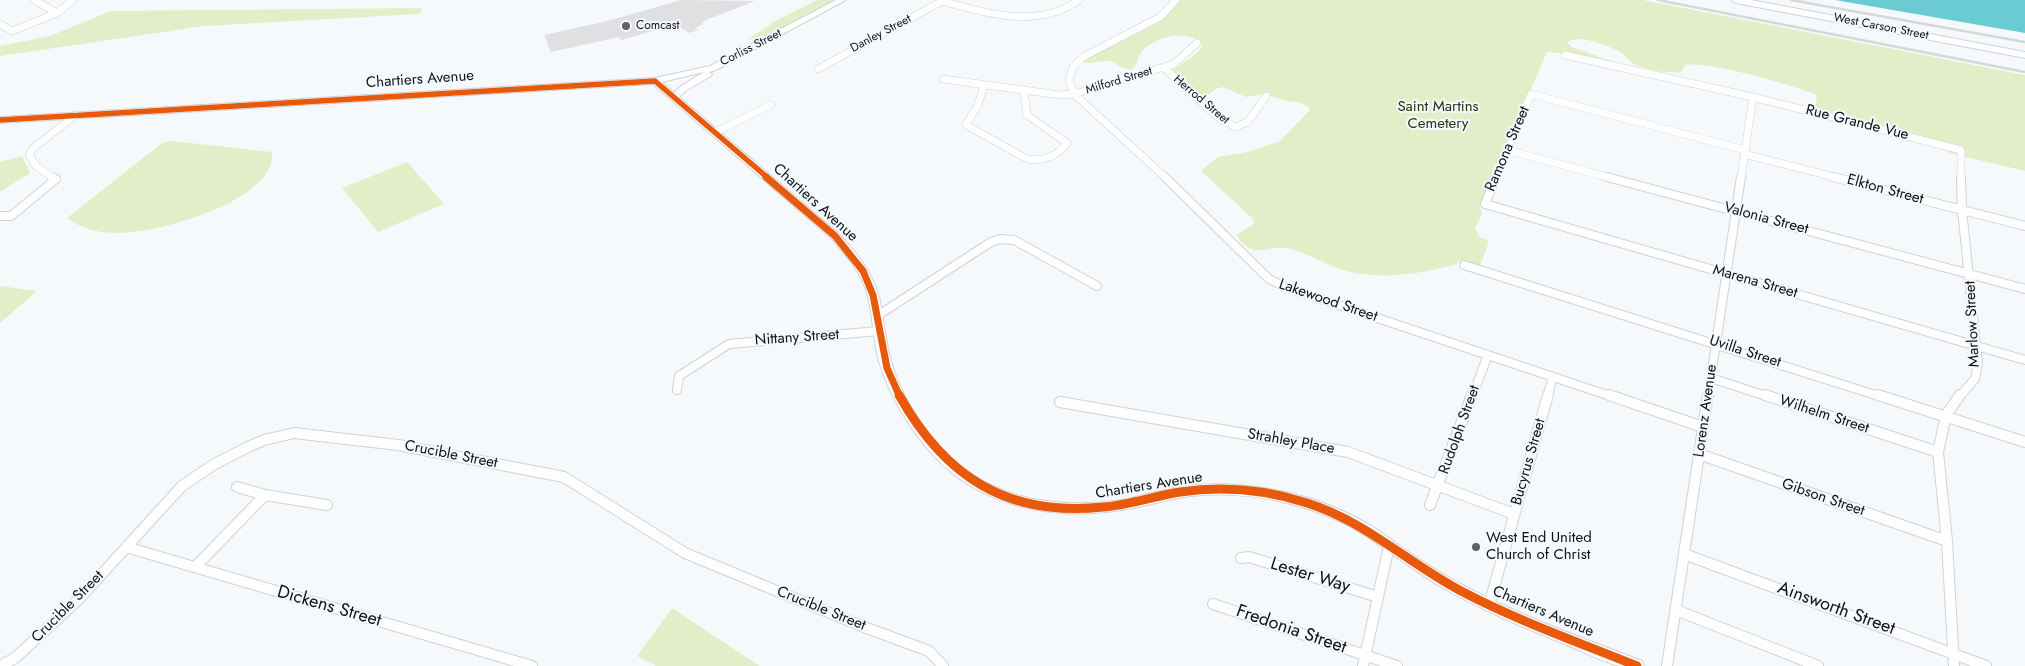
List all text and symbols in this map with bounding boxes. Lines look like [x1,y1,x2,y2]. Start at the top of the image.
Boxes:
street label: West Carson Street [1832,11,1930,43]
street label: Danley Street [848,12,914,56]
place label: Comcast [636,19,679,33]
marker: Comcast [620,20,632,32]
street label: Corliss Street [718,26,784,70]
street label: Milford Street [1084,64,1154,98]
street label: Chartiers Avenue [365,67,475,93]
street label: Herrod Street [1170,72,1232,128]
park label: Saint Martins Cemetery [1397,98,1479,133]
street label: Rue Grande Vue [1804,101,1910,145]
street label: Ramona Street [1482,104,1534,194]
street label: Chartiers Avenue [769,160,861,246]
street label: Elkton Street [1845,171,1925,209]
street label: Valonia Street [1722,199,1810,239]
street label: Marena Street [1711,261,1799,303]
street label: Lakewood Street [1276,276,1380,326]
street label: Marlow Street [1962,280,1984,368]
street label: Nittany Street [754,326,840,350]
street label: Uvilla Street [1707,332,1783,372]
street label: Lorenz Avenue [1691,363,1721,459]
street label: Rudolph Street [1436,383,1484,477]
street label: Wilhelm Street [1777,392,1871,438]
street label: Bucyrus Street [1508,417,1550,507]
street label: Strahley Place [1246,426,1336,458]
street label: Crucible Street [403,437,499,473]
street label: Chartiers Avenue [1094,469,1204,503]
street label: Gibson Street [1779,475,1867,521]
place label: West End United Church of Christ [1486,529,1592,564]
marker: West End United Church of Christ [1470,541,1482,553]
street label: Lester Way [1267,554,1353,598]
street label: Crucible Street [28,567,108,647]
street label: Ainsworth Street [1774,578,1898,640]
street label: Dickens Street [274,582,384,632]
street label: Crucible Street [774,583,868,635]
street label: Chartiers Avenue [1490,583,1596,641]
street label: Fredonia Street [1233,601,1349,659]

